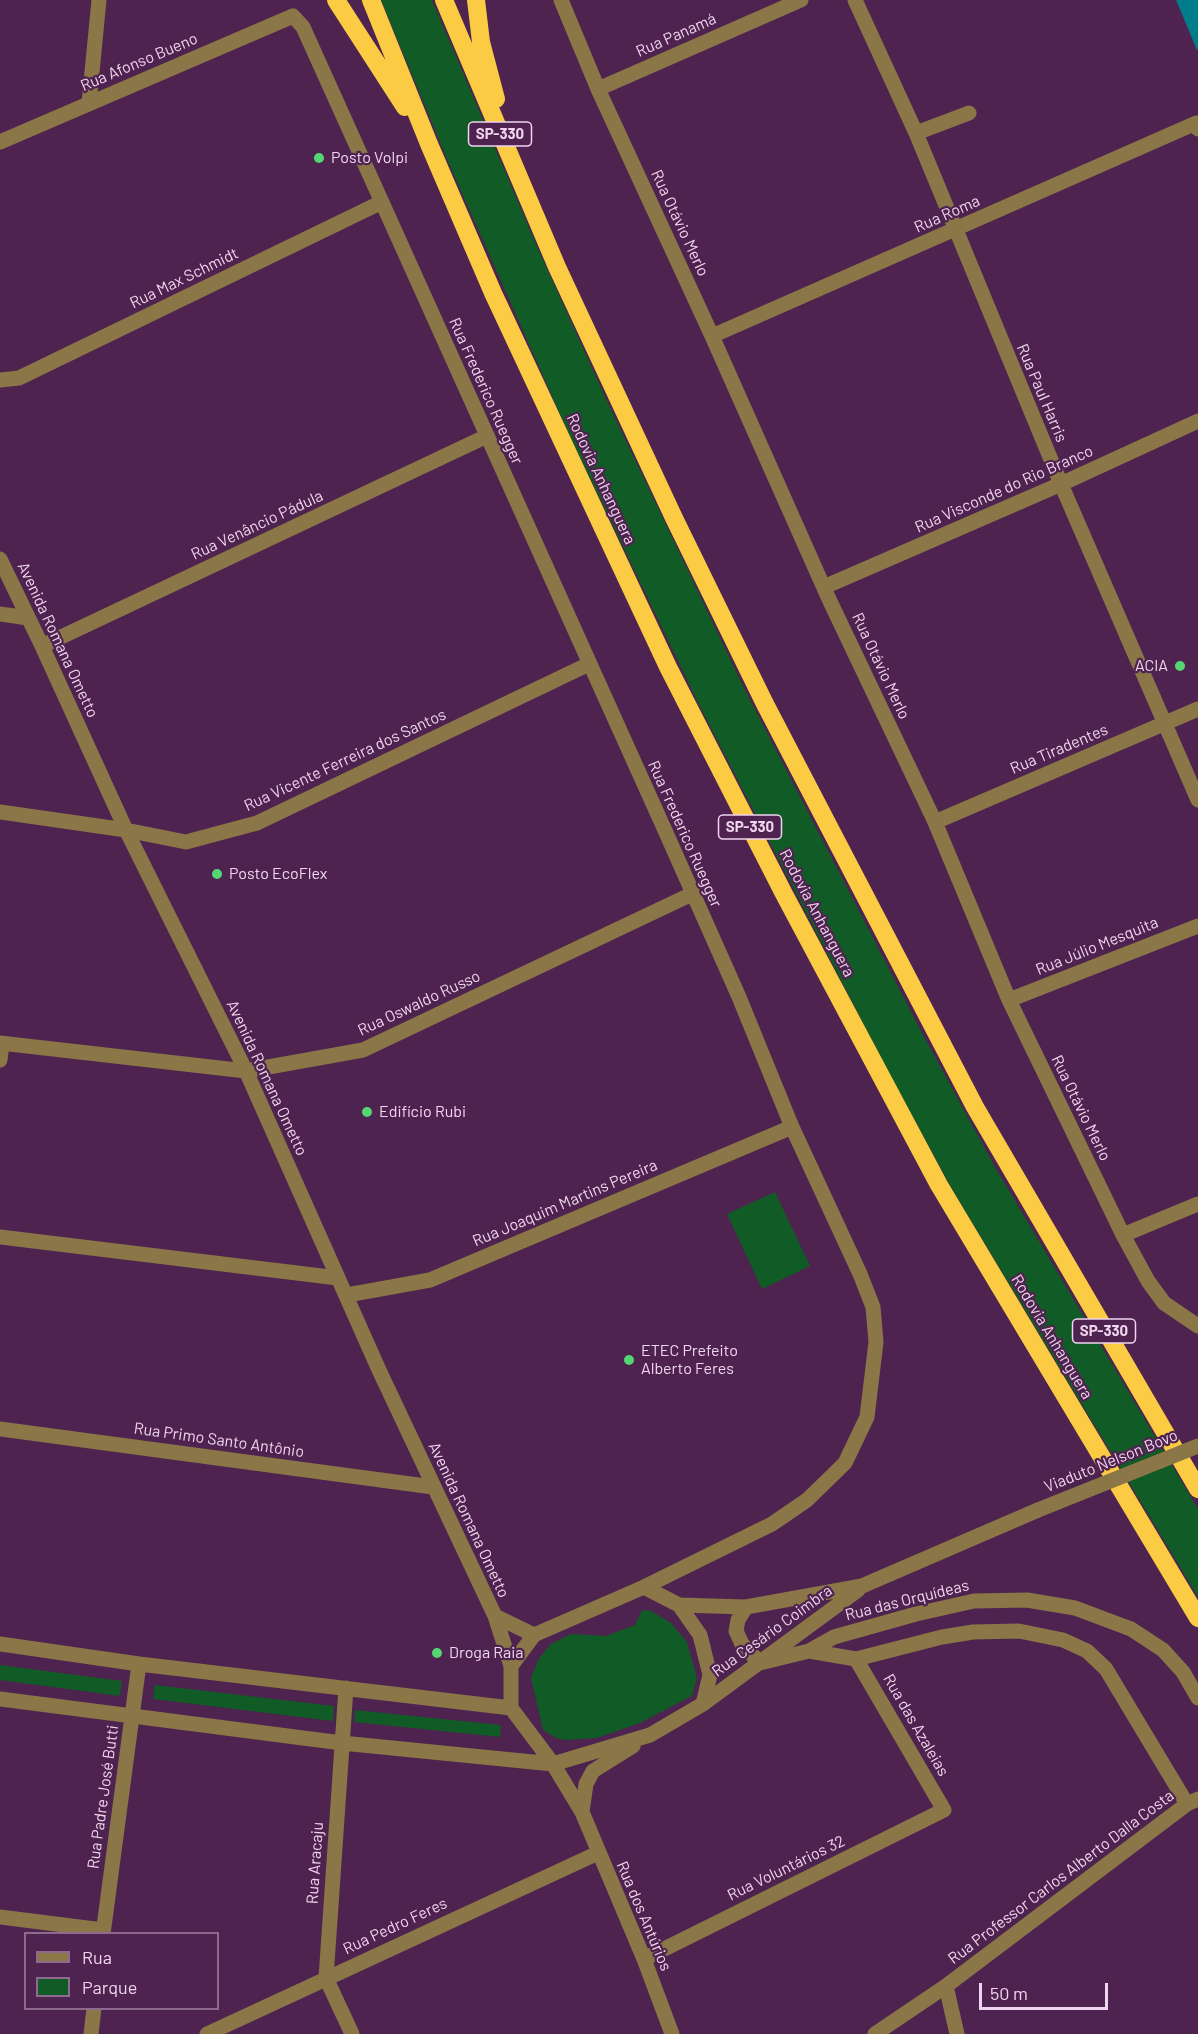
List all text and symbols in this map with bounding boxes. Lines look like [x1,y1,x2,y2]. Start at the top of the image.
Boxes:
street label: Rua Panamá [633,9,719,61]
street label: Rua Afonso Bueno [78,29,200,95]
road number: SP-330 [468,122,532,146]
place label: Posto Volpi [331,148,408,168]
marker: Posto Volpi [312,151,326,165]
street label: Rua Otávio Merlo [647,167,713,279]
street label: Rua Roma [911,191,983,237]
street label: Rua Max Schmidt [127,243,241,313]
street label: Rua Frederico Ruegger [445,315,527,467]
street label: Rua Paul Harris [1013,341,1071,445]
street label: Rodovia Anhanguera [562,411,640,547]
street label: Rua Visconde do Rio Branco [912,441,1096,537]
street label: Rua Venâncio Pádula [188,486,326,564]
street label: Avenida Romana Ometto [13,559,103,721]
street label: Rua Otávio Merlo [848,610,914,722]
place label: ACIA [1135,656,1168,676]
marker: ACIA [1173,659,1187,673]
street label: Rua Vicente Ferreira dos Santos [241,705,449,815]
street label: Rua Tiradentes [1007,720,1111,778]
street label: Rua Frederico Ruegger [644,758,726,910]
road number: SP-330 [718,815,782,839]
street label: Rodovia Anhanguera [775,846,859,980]
place label: Posto EcoFlex [229,864,327,884]
marker: Posto EcoFlex [210,867,224,881]
street label: Rua Júlio Mesquita [1033,913,1161,979]
street label: Rua Oswaldo Russo [355,966,483,1040]
street label: Avenida Romana Ometto [222,997,312,1159]
street label: Rua Otávio Merlo [1047,1052,1115,1164]
place label: Edifício Rubi [379,1102,466,1122]
marker: Edifício Rubi [360,1105,374,1119]
street label: Rua Joaquim Martins Pereira [470,1155,660,1251]
street label: Rodovia Anhanguera [1007,1271,1097,1403]
road number: SP-330 [1072,1319,1136,1343]
place label: ETEC Prefeito Alberto Feres [641,1341,738,1379]
marker: ETEC Prefeito Alberto Feres [622,1353,636,1367]
street label: Rua Primo Santo Antônio [133,1419,305,1461]
street label: Viaduto Nelson Bovo [1041,1425,1181,1497]
street label: Avenida Romana Ometto [424,1439,514,1601]
street label: Rua das Orquídeas [843,1575,971,1625]
street label: Rua Cesário Coimbra [708,1581,836,1681]
place label: Droga Raia [449,1643,524,1663]
marker: Droga Raia [430,1646,444,1660]
street label: Rua das Azaleias [879,1671,953,1779]
street label: Rua Padre José Butti [83,1724,123,1870]
street label: Rua Professor Carlos Alberto Dalla Costa [944,1786,1178,1968]
street label: Rua Aracaju [303,1821,327,1905]
street label: Rua Voluntários 32 [724,1831,848,1905]
street label: Rua dos Antúrios [612,1858,676,1974]
street label: Rua Pedro Feres [340,1893,450,1959]
legend [24,1932,219,2010]
text: Rua [82,1946,112,1968]
scale bar [982,1971,1111,2009]
text: Parque [82,1976,137,1998]
text: 50 m [990,1982,1028,2004]

